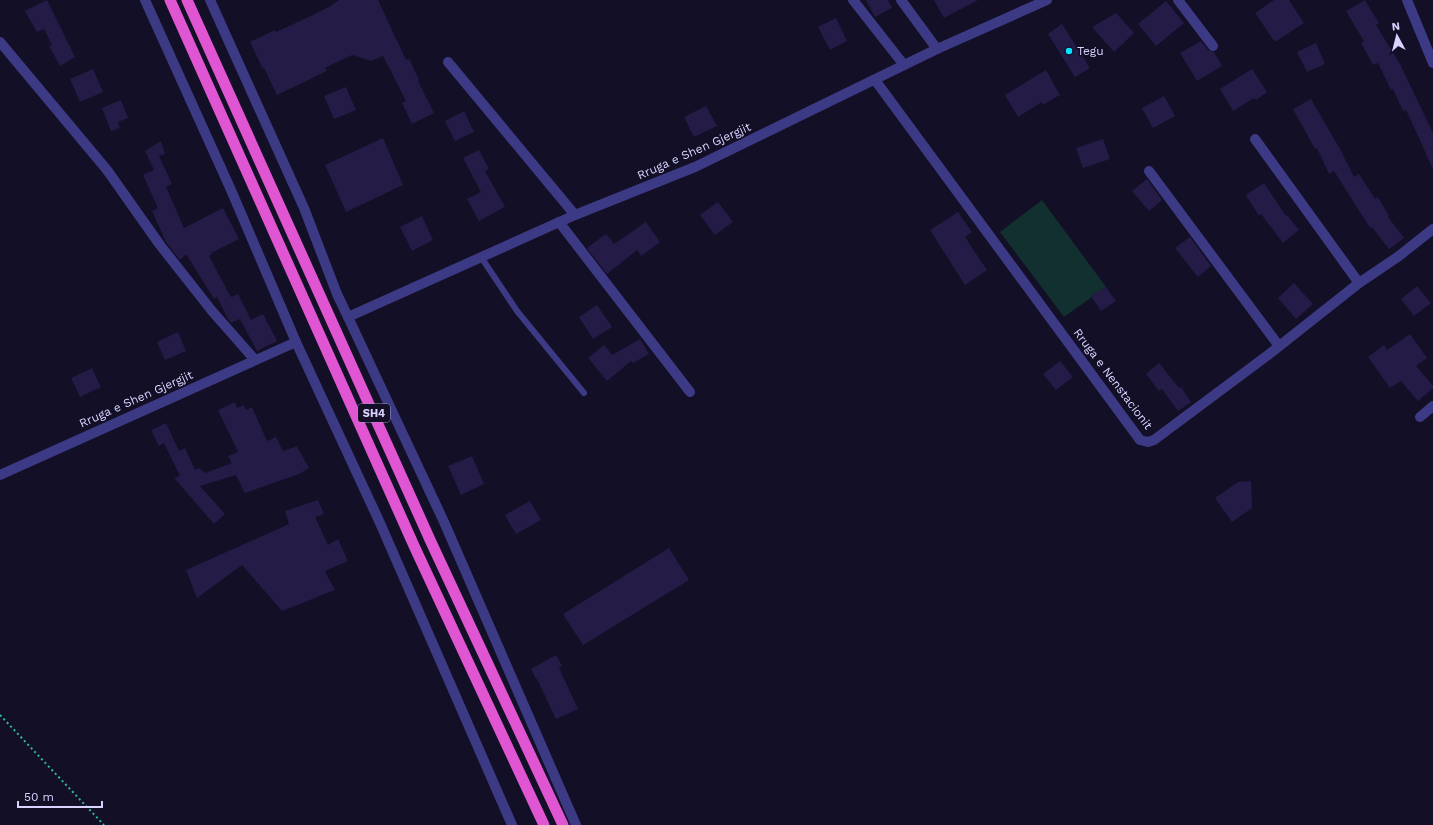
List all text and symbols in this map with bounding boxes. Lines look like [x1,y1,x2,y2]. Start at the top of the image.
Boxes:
north arrow [1377,16,1417,56]
text: N [1391,20,1401,34]
place label: Tegu [1077,44,1104,58]
marker: Tegu [1064,46,1074,56]
street label: Rruga e Shen Gjergjit [635,120,753,182]
street label: Rruga e Nenstacionit [1071,326,1155,432]
street label: Rruga e Shen Gjergjit [77,368,195,430]
road number: SH4 [358,404,390,422]
scale bar [18,783,102,809]
text: 50 m [24,790,54,804]

